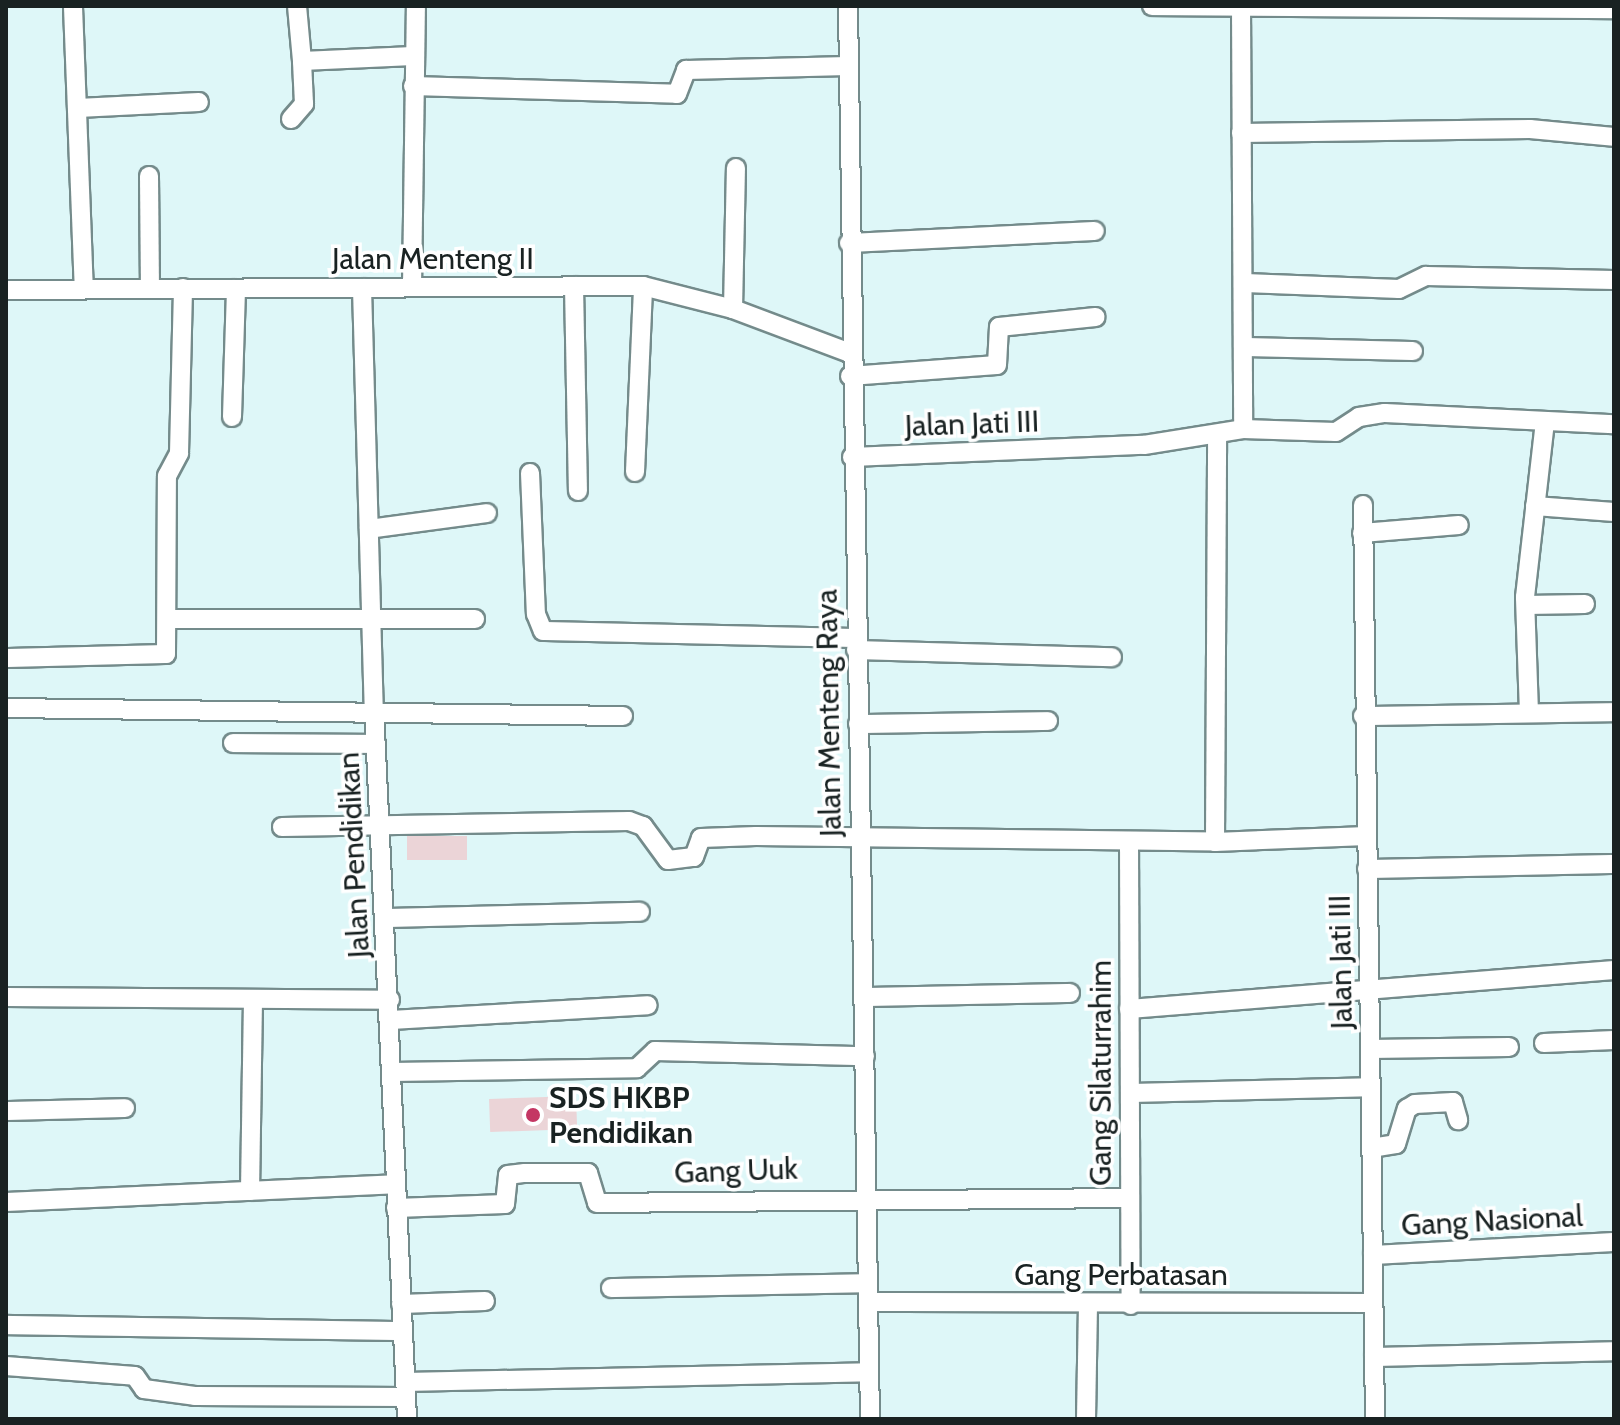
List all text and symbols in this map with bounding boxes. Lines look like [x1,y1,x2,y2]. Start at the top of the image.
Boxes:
street label: Jalan Menteng II [332,241,534,277]
street label: Jalan Jati III [904,404,1040,444]
street label: Jalan Menteng Raya [809,589,849,837]
street label: Jalan Pendidikan [331,751,377,959]
street label: Jalan Jati III [1322,895,1360,1029]
street label: Gang Silaturrahim [1083,960,1119,1186]
place label: SDS HKBP Pendidikan [549,1080,693,1150]
marker: SDS HKBP Pendidikan [524,1106,542,1124]
street label: Gang Uuk [674,1151,798,1191]
street label: Gang Nasional [1400,1198,1584,1244]
street label: Gang Perbatasan [1014,1257,1228,1293]

